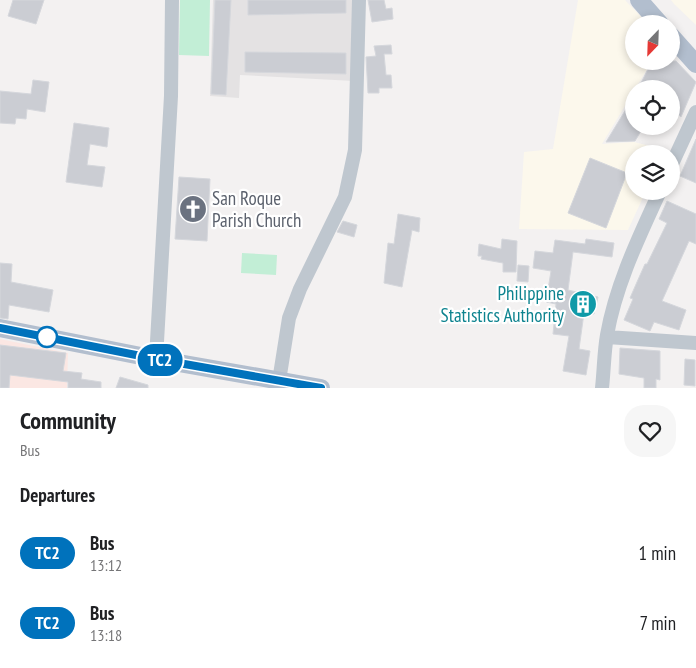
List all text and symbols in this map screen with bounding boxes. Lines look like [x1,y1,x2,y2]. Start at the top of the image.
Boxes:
north arrow [625,15,680,70]
map controls [625,15,680,200]
button: locate [625,80,680,135]
button: layers [625,145,680,200]
place label: San Roque Parish Church [212,186,301,232]
church icon: San Roque Parish Church [178,194,208,224]
place label: Philippine Statistics Authority [441,281,565,327]
building icon: Philippine Statistics Authority [568,289,598,319]
unlabelled marker [36,326,58,348]
line badge: TC2 [131,344,189,376]
text: TC2 [148,348,172,371]
text: Community [20,405,116,436]
button: heart [624,405,676,457]
text: Bus [20,440,40,460]
text: Departures [20,483,95,507]
text: Bus [90,531,114,555]
text: TC2 [35,541,60,564]
text: 1 min [639,541,676,565]
text: 13:12 [90,555,122,575]
text: Bus [90,601,114,625]
text: TC2 [35,611,60,634]
text: 7 min [639,611,676,635]
text: 13:18 [90,625,122,645]

